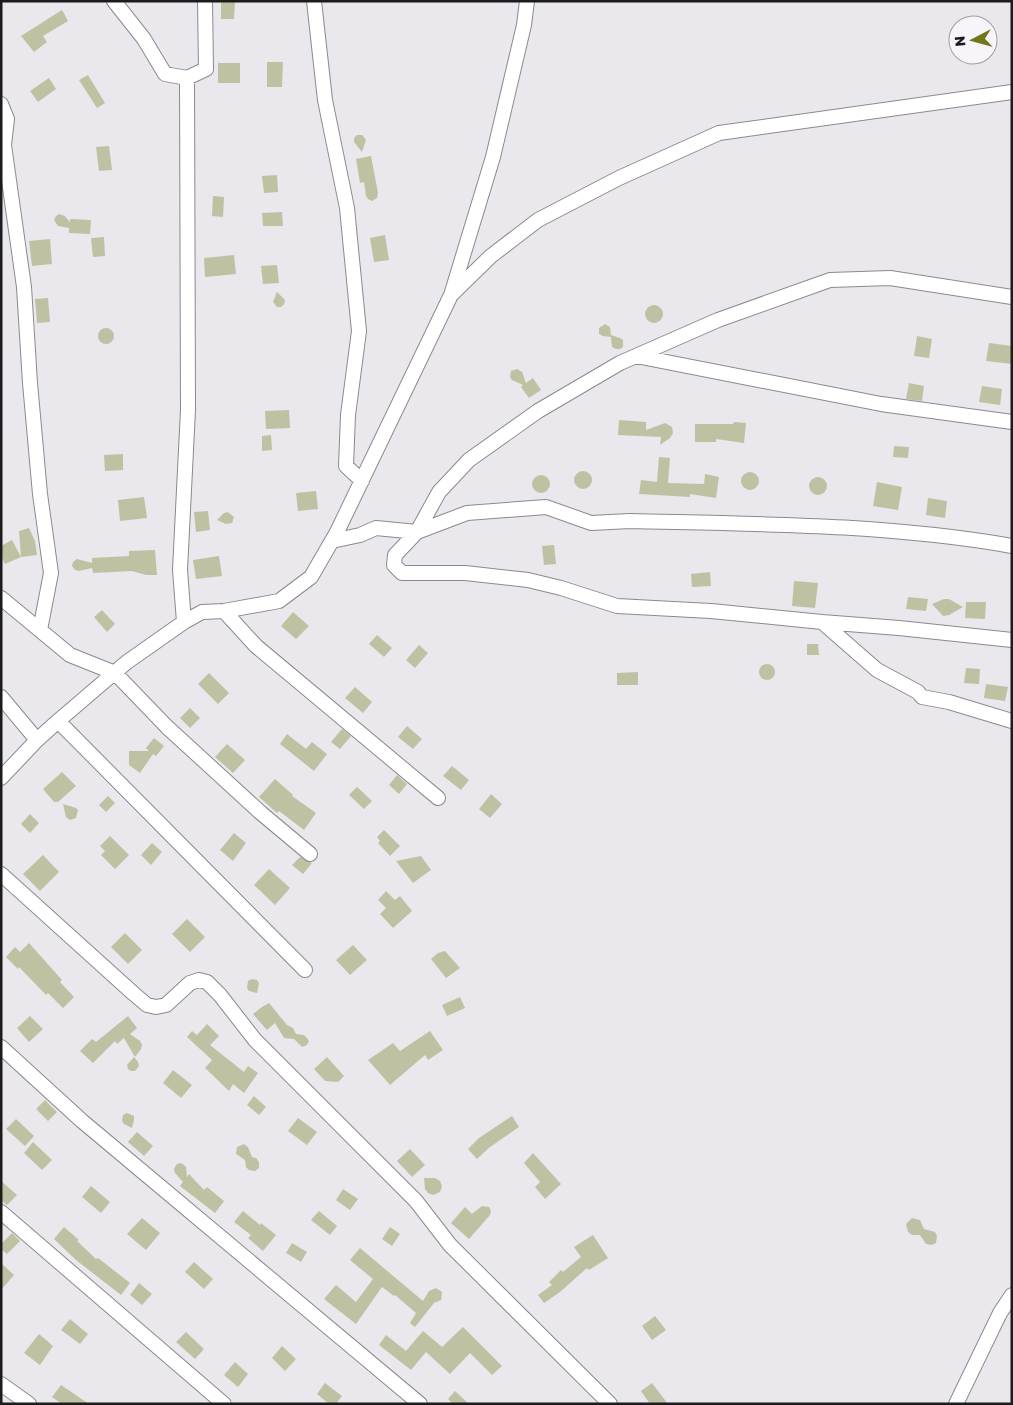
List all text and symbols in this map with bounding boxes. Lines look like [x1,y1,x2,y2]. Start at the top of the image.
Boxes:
north arrow [948,15,998,65]
text: N [951,35,969,48]

